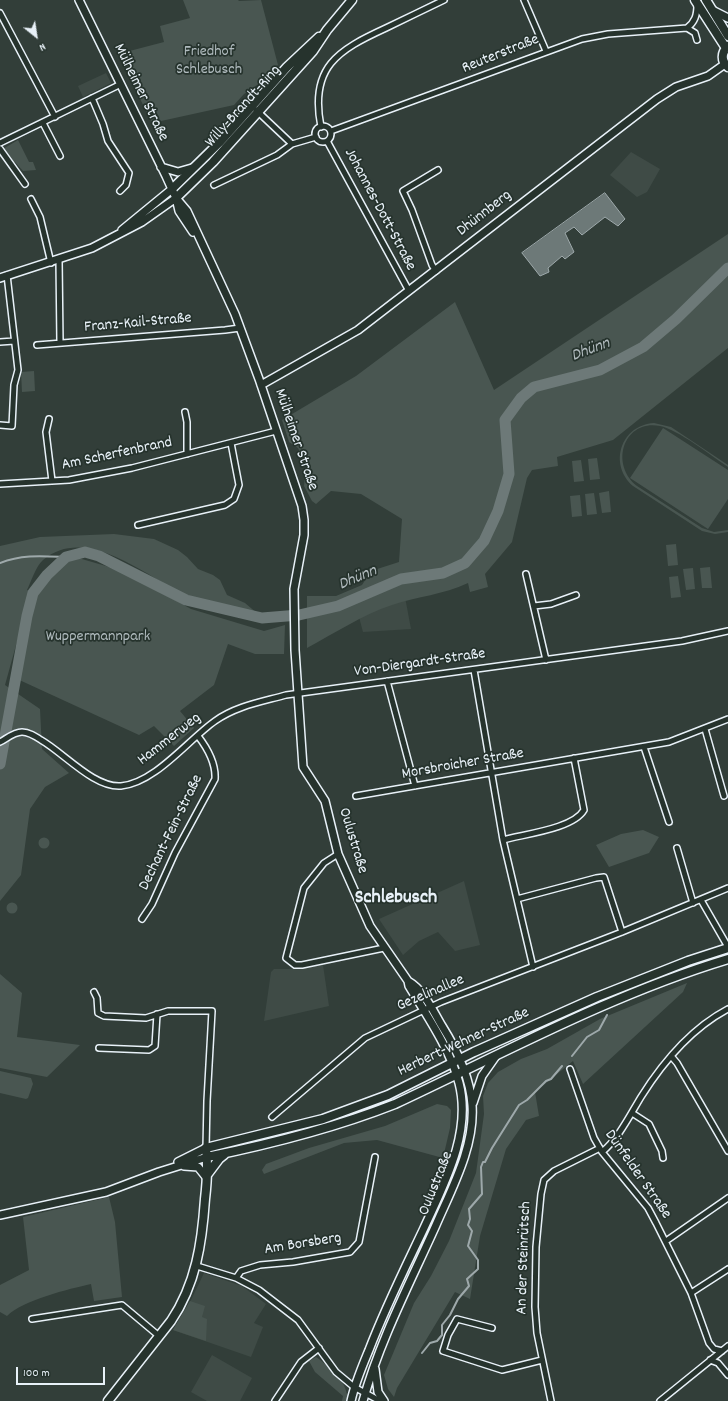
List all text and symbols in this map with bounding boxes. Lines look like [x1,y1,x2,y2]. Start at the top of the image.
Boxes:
north arrow [16,16,56,56]
street label: Reuterstraße [460,31,542,79]
text: N [36,38,48,55]
street label: Mülheimer Straße [108,41,172,145]
park label: Friedhof Schlebusch [176,43,242,81]
street label: Willy-Brandt-Ring [202,62,286,152]
street label: Johannes-Dott-Straße [339,146,419,274]
street label: Dhünnberg [454,187,516,241]
street label: Franz-Kail-Straße [84,310,192,338]
water label: Dhünn [569,334,613,368]
street label: Mülheimer Straße [269,387,321,493]
street label: Am Scherfenbrand [60,434,174,476]
water label: Dhünn [336,562,380,596]
park label: Wuppermannpark [46,628,150,648]
street label: Von-Diergardt-Straße [353,645,487,683]
street label: Hammerweg [135,709,205,771]
street label: Morsbroicher Straße [401,745,525,785]
street label: Dechant-Fein-Straße [136,772,208,894]
street label: Oulustraße [333,806,371,876]
district label: Schlebusch [355,887,437,911]
street label: Gezelinallee [394,971,468,1017]
street label: Herbert-Wehner-Straße [395,1004,533,1082]
street label: Dünfelder Straße [599,1127,675,1223]
street label: Oulustraße [415,1149,459,1219]
street label: An der Steinrütsch [513,1201,537,1315]
street label: Am Borsberg [263,1229,343,1261]
scale bar [18,1359,107,1385]
text: 100 m [23,1365,50,1382]

